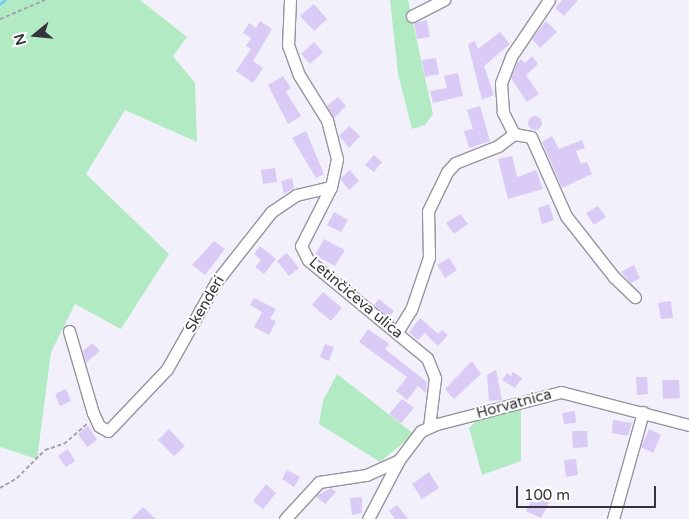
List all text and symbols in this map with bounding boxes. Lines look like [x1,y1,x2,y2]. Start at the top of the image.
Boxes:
north arrow [10,10,60,60]
text: N [10,32,30,47]
street label: Letinčićeva ulica [305,253,407,343]
street label: Skenderi [182,273,228,335]
street label: Horvatnica [474,385,554,423]
scale bar [519,476,659,508]
text: 100 m [524,486,570,504]

